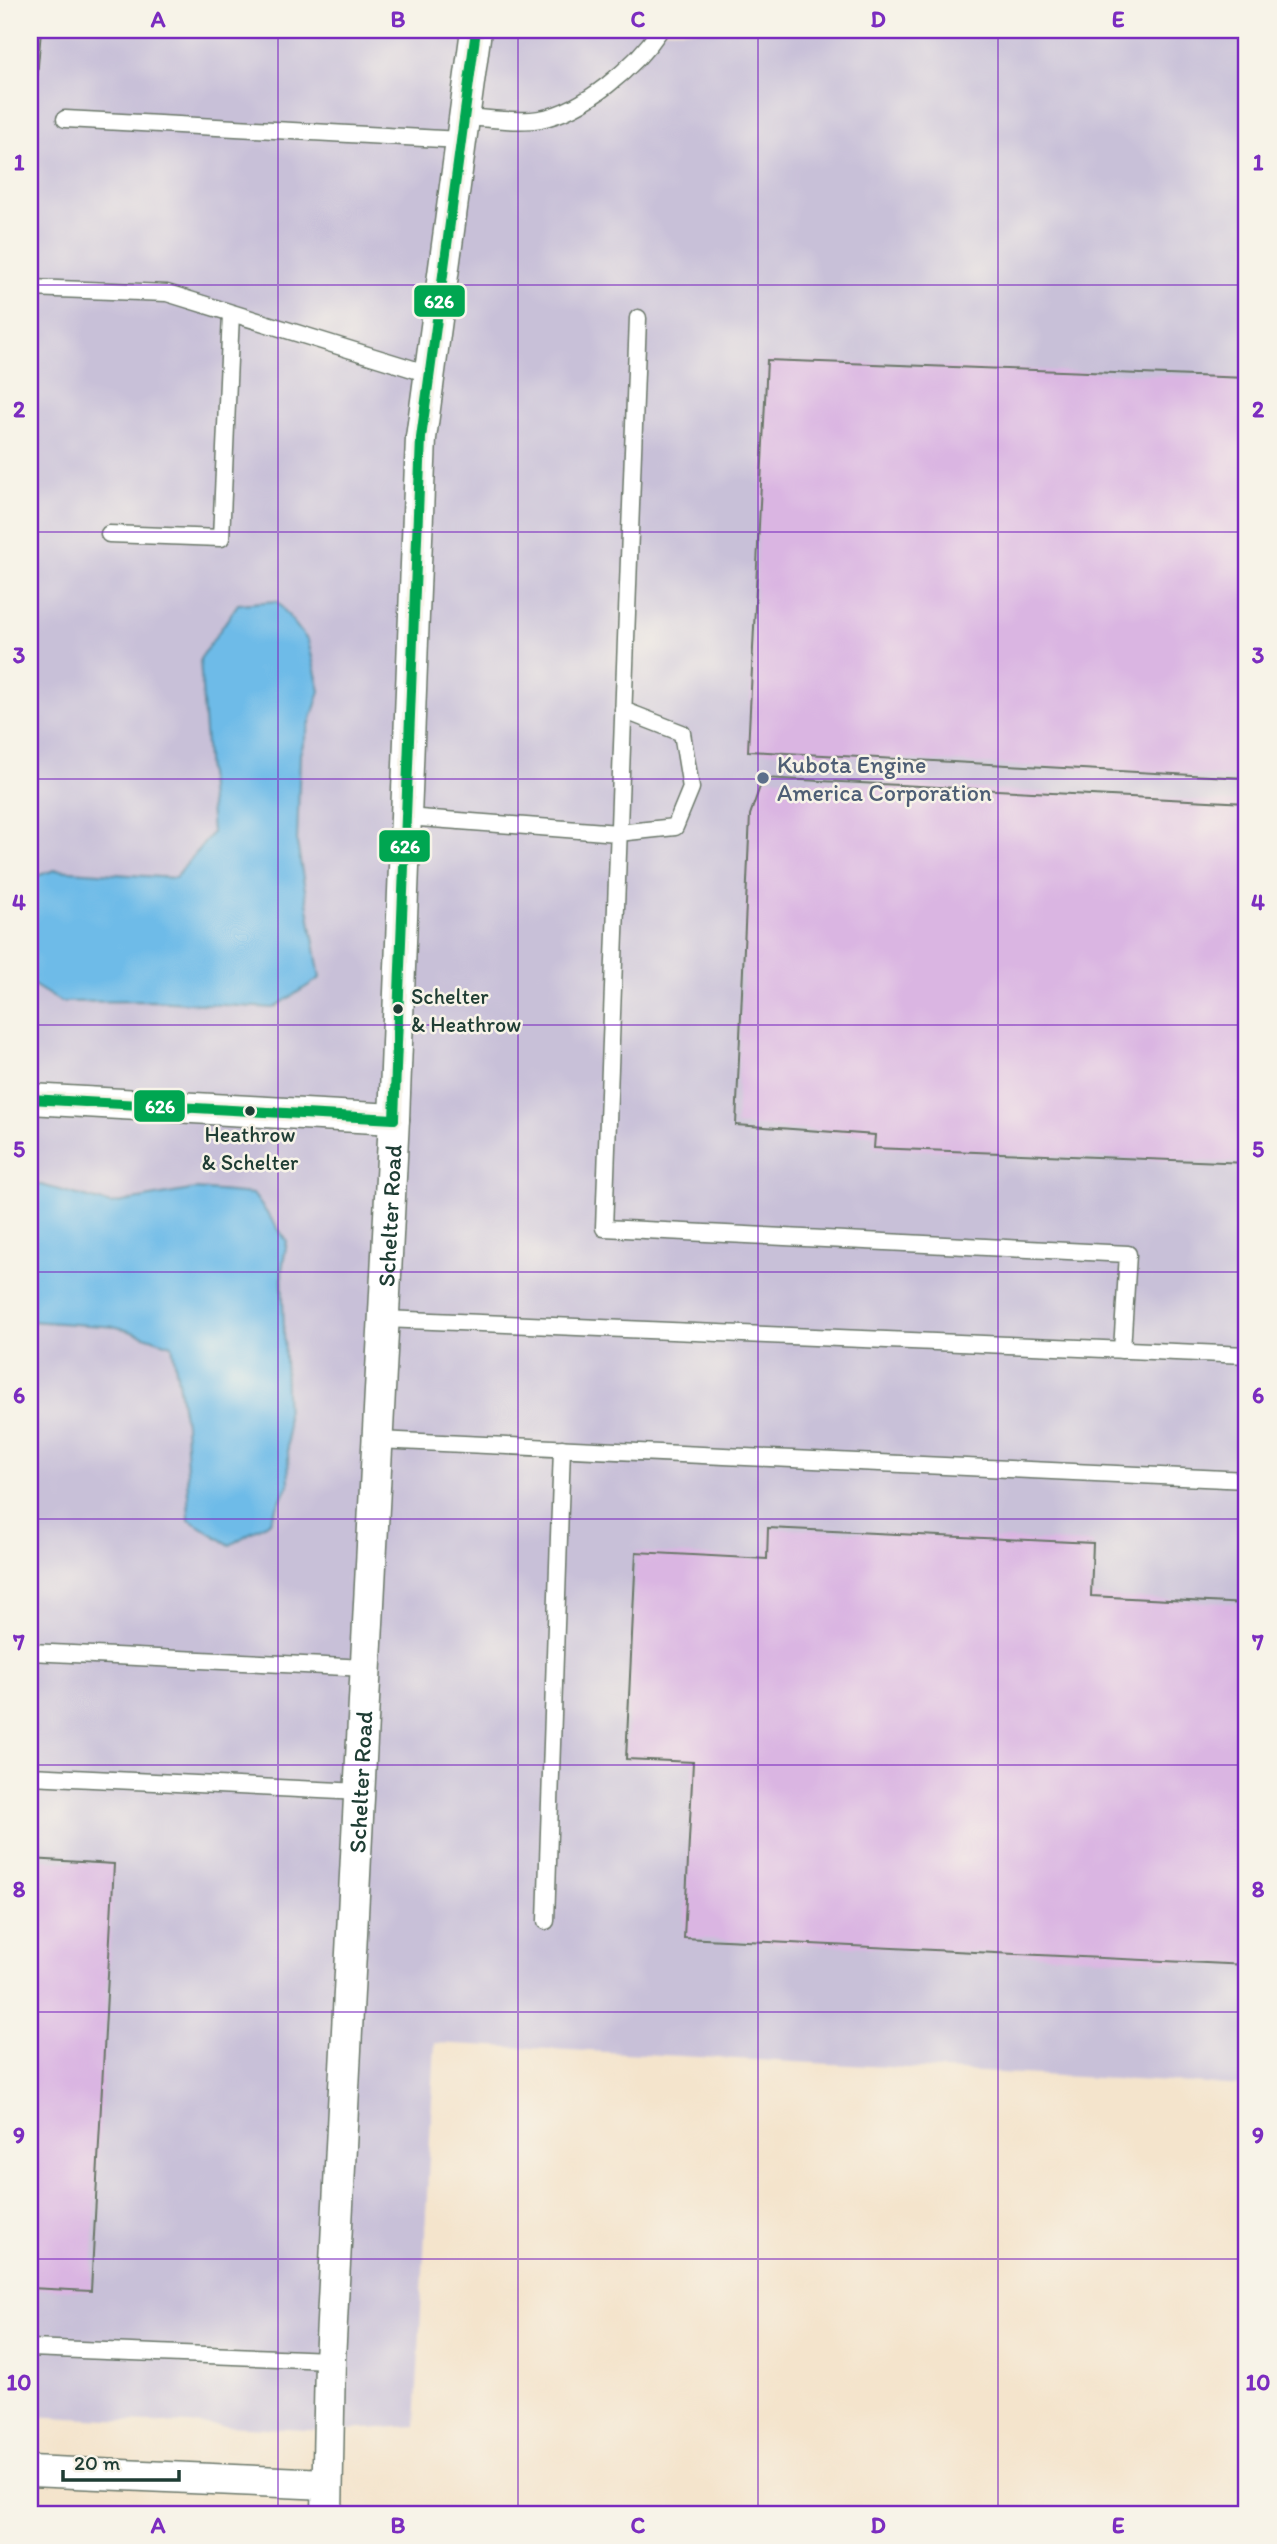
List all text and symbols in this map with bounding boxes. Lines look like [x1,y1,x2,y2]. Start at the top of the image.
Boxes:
text: A [150,5,166,33]
text: B [391,5,406,33]
text: C [631,5,646,33]
text: D [870,5,886,33]
text: E [1112,5,1125,33]
text: 1 [14,148,25,176]
text: 1 [1253,148,1264,176]
line badge: 626 [413,284,466,318]
text: 626 [424,290,454,313]
text: 2 [13,395,26,423]
text: 2 [1252,395,1265,423]
text: 3 [13,641,26,669]
text: 3 [1252,641,1265,669]
place label: Kubota Engine America Corporation [777,750,992,807]
marker: Kubota Engine America Corporation [755,770,771,786]
line badge: 626 [378,829,431,863]
text: 626 [390,835,420,858]
text: 4 [12,888,26,916]
text: 4 [1251,888,1265,916]
place label: Schelter & Heathrow [411,983,521,1038]
marker: Schelter & Heathrow [391,1002,405,1016]
line badge: 626 [133,1089,186,1123]
text: 626 [145,1095,175,1118]
marker: Heathrow & Schelter [243,1104,257,1118]
place label: Heathrow & Schelter [202,1121,299,1176]
text: 5 [13,1135,25,1163]
text: 5 [1252,1135,1264,1163]
street label: Schelter Road [371,1144,407,1287]
text: 6 [13,1381,25,1409]
text: 6 [1252,1381,1264,1409]
text: 7 [12,1628,25,1656]
text: 7 [1251,1628,1264,1656]
street label: Schelter Road [342,1710,378,1854]
text: 8 [13,1875,26,1903]
text: 8 [1252,1875,1265,1903]
text: 9 [13,2121,25,2149]
text: 9 [1252,2121,1264,2149]
text: 10 [7,2368,31,2396]
text: 10 [1246,2368,1270,2396]
scale bar [63,2439,178,2483]
text: 20 m [74,2450,121,2475]
text: A [150,2511,166,2539]
text: B [391,2511,406,2539]
text: C [631,2511,646,2539]
text: D [870,2511,886,2539]
text: E [1112,2511,1125,2539]

